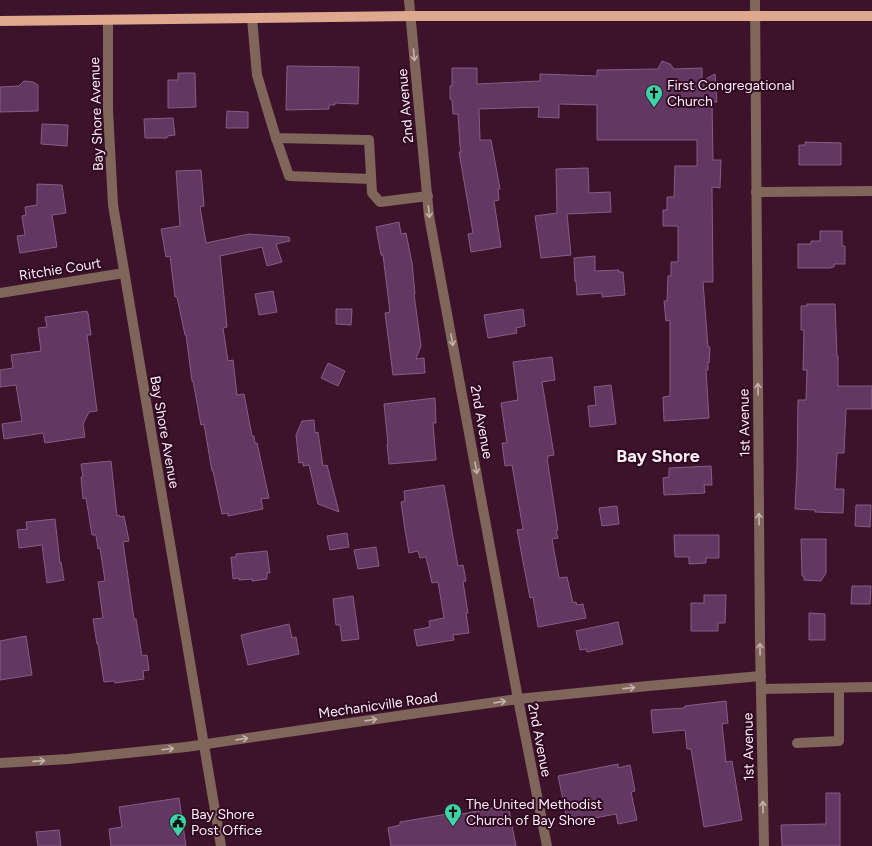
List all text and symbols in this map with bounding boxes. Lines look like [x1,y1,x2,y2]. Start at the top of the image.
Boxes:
one-way arrow [410,48,418,61]
street label: Bay Shore Avenue [86,56,107,171]
street label: 2nd Avenue [394,68,417,144]
place label: First Congregational Church [667,77,795,110]
church icon: First Congregational Church [644,83,664,108]
one-way arrow [425,206,433,219]
street label: Ritchie Court [18,255,102,284]
one-way arrow [449,334,457,347]
street label: Bay Shore Avenue [146,374,183,490]
one-way arrow [754,383,762,396]
street label: 2nd Avenue [467,384,496,461]
street label: 1st Avenue [735,388,754,457]
district label: Bay Shore [616,445,700,467]
one-way arrow [472,461,480,474]
one-way arrow [755,513,763,526]
one-way arrow [757,643,764,656]
one-way arrow [622,684,635,691]
street label: Mechanicville Road [317,689,439,722]
one-way arrow [493,698,506,706]
street label: 2nd Avenue [524,702,555,779]
street label: 1st Avenue [739,712,758,781]
one-way arrow [364,716,377,724]
one-way arrow [236,735,249,743]
one-way arrow [161,745,174,753]
one-way arrow [32,757,45,764]
place label: The United Methodist Church of Bay Shore [466,796,602,829]
one-way arrow [759,801,767,814]
church icon: The United Methodist Church of Bay Shore [443,802,463,827]
place label: Bay Shore Post Office [191,806,262,839]
public building icon: Bay Shore Post Office [168,812,188,837]

